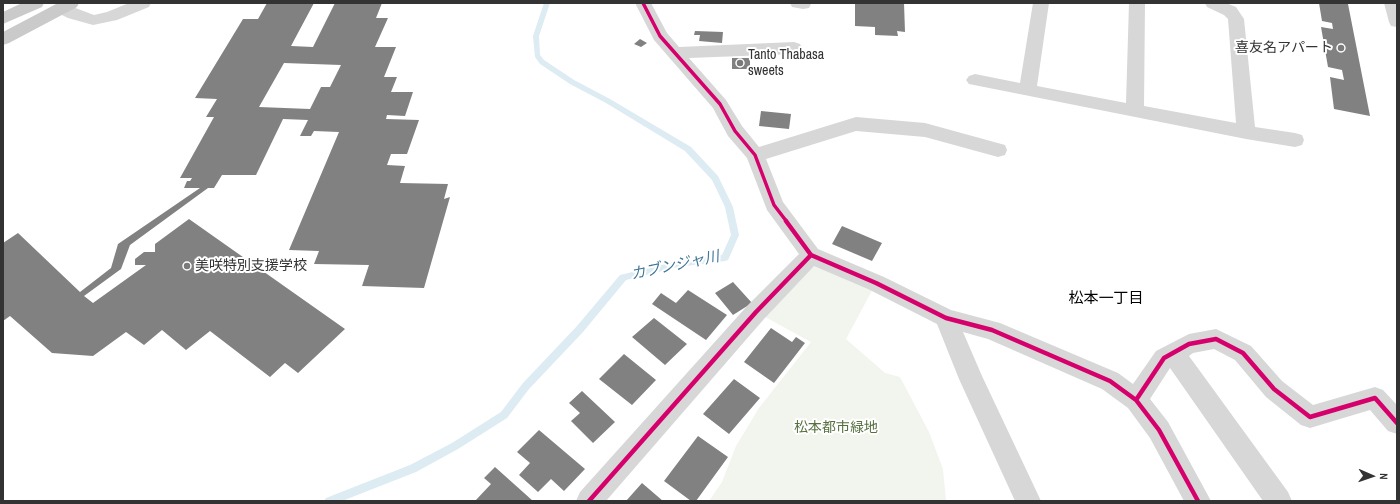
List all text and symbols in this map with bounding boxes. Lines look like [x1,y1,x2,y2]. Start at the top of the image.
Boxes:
place label: 喜友名アパート [1235,40,1333,56]
marker: 喜友名アパート [1336,43,1346,53]
place label: Tanto Thabasa sweets [748,47,824,80]
marker: Tanto Thabasa sweets [735,58,745,68]
water label: カブンジャ川 [629,248,721,284]
place label: 美咲特別支援学校 [195,258,307,274]
marker: 美咲特別支援学校 [182,261,192,271]
district label: 松本一丁目 [1069,290,1143,308]
park label: 松本都市緑地 [794,420,878,436]
north arrow [1352,456,1392,496]
text: N [1377,473,1391,480]

